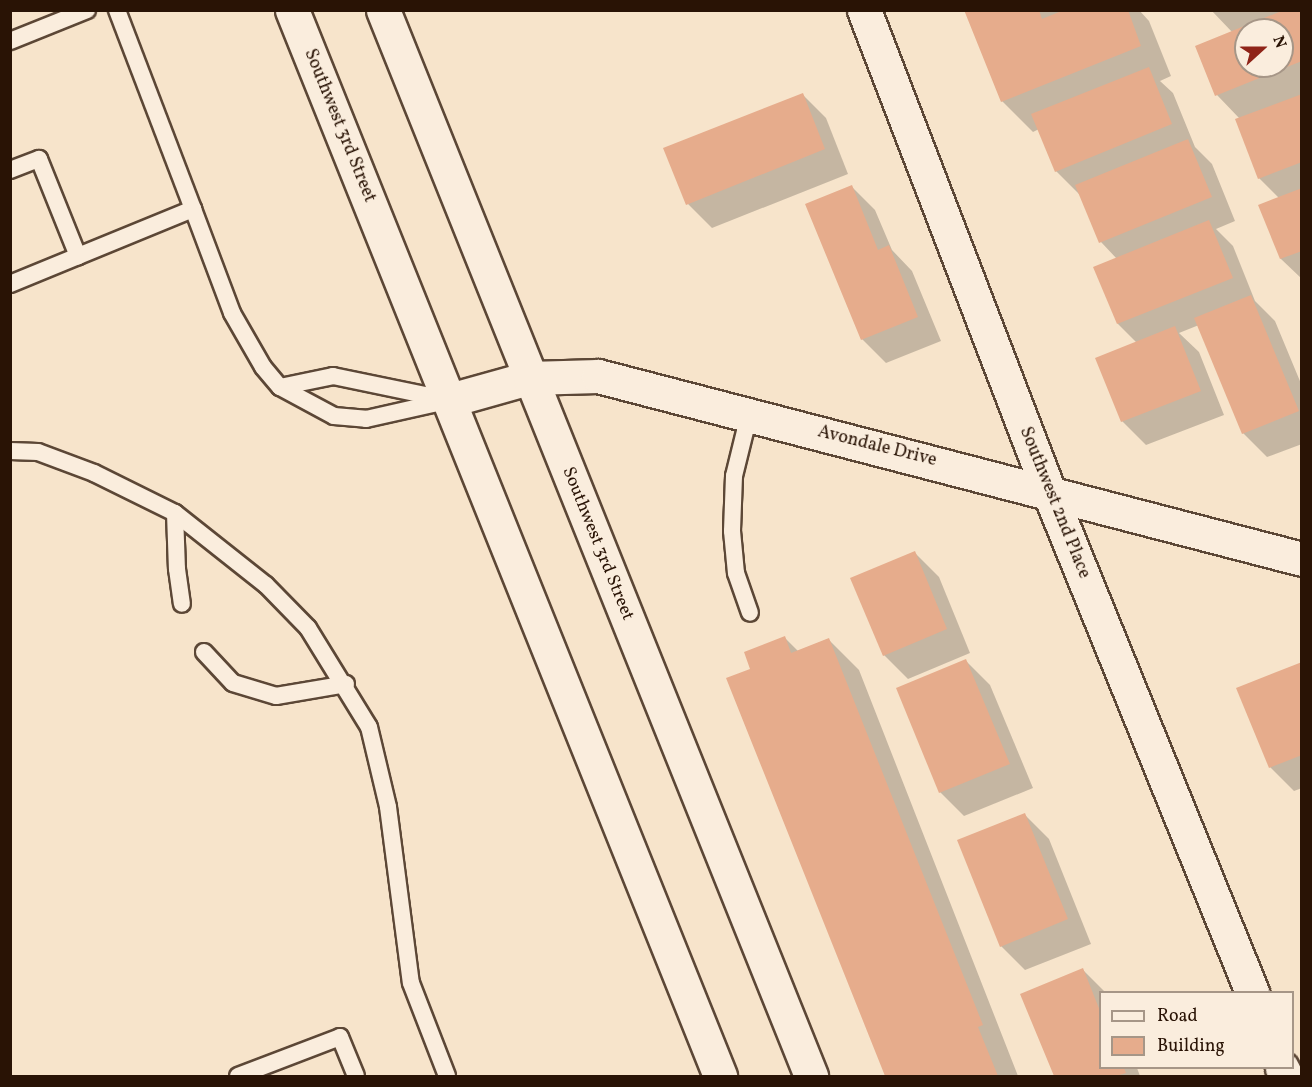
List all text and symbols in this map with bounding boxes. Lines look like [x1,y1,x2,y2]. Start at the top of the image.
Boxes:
north arrow [1234,18,1294,78]
text: N [1267,33,1291,52]
street label: Southwest 3rd Street [298,46,380,206]
street label: Avondale Drive [815,422,939,472]
street label: Southwest 2nd Place [1014,424,1094,582]
street label: Southwest 3rd Street [556,464,638,624]
legend [1099,991,1294,1069]
text: Road [1157,1004,1198,1029]
text: Building [1157,1034,1225,1059]

